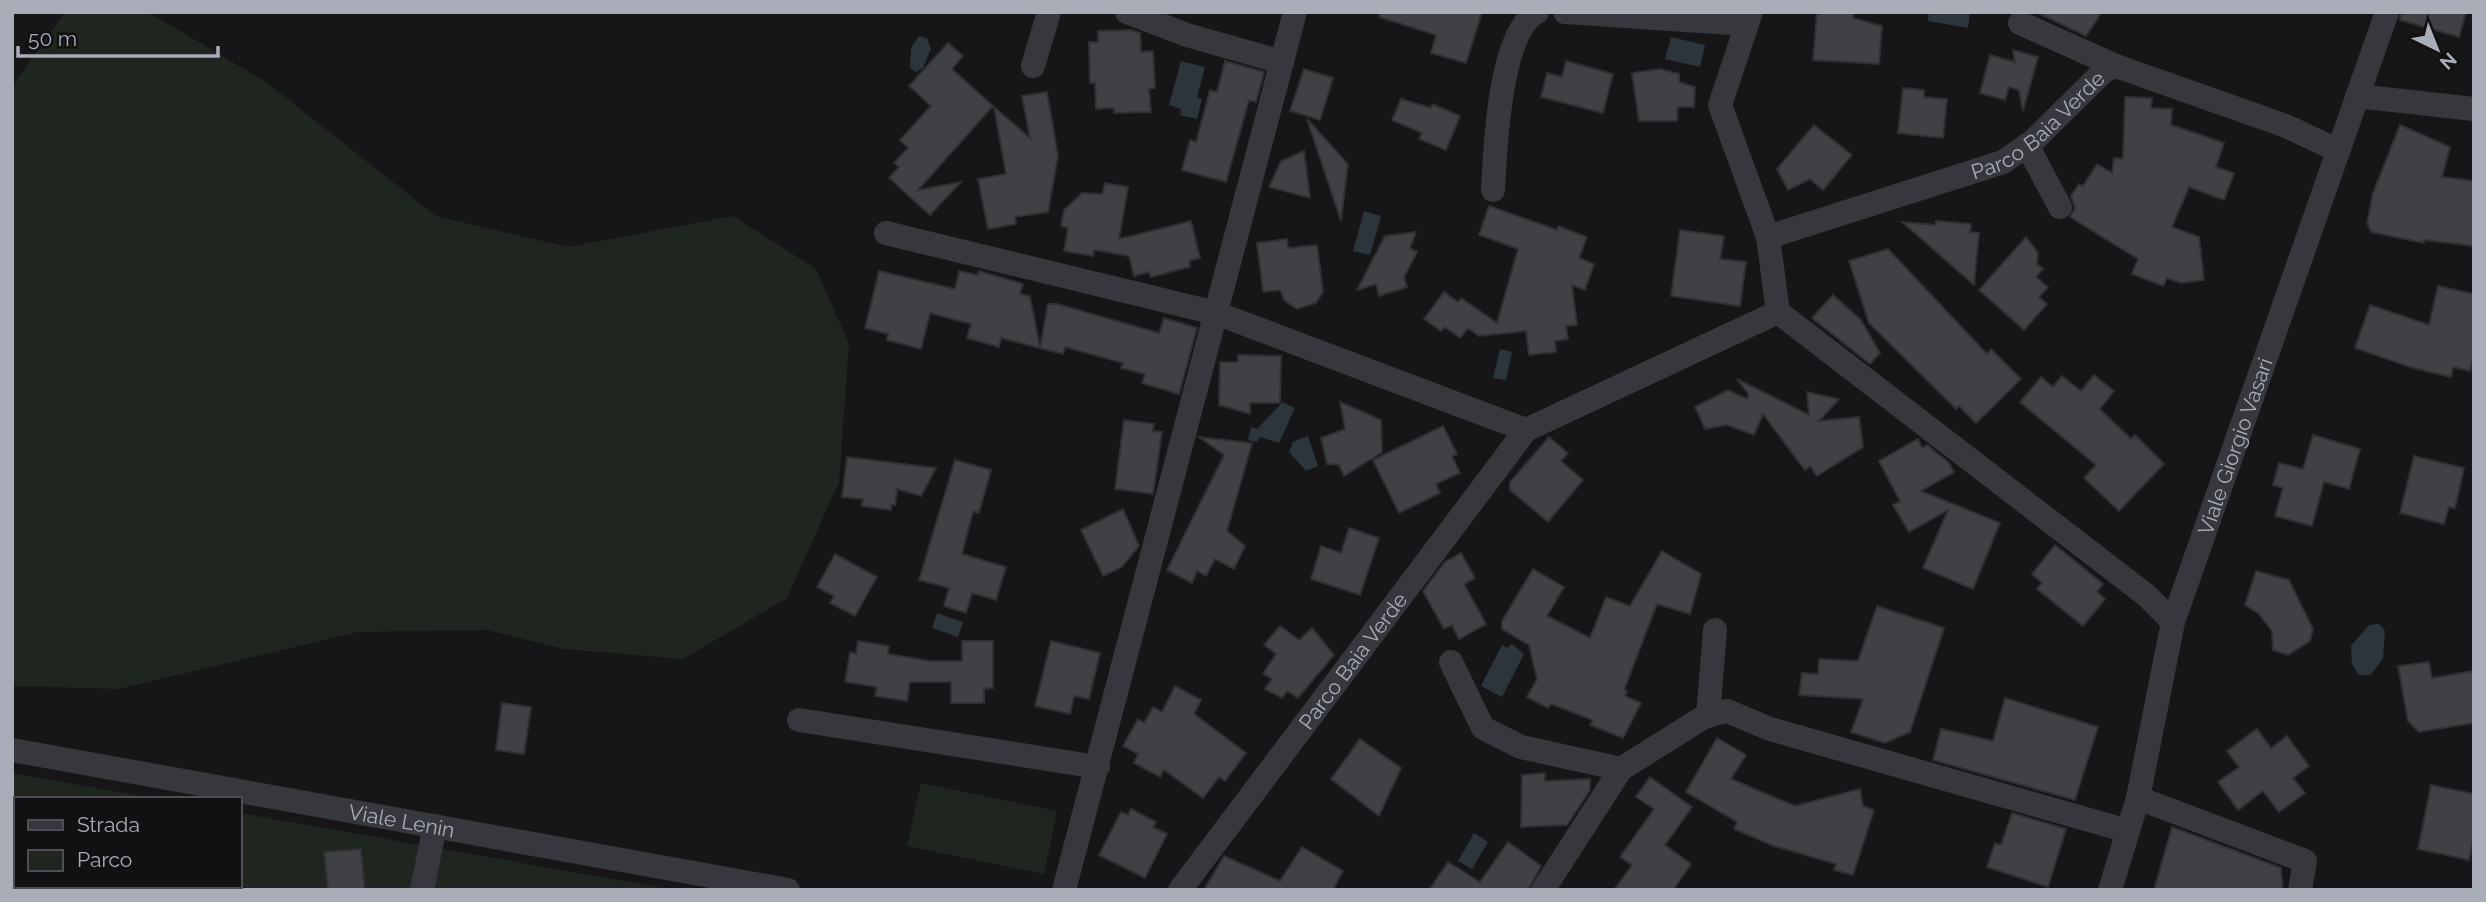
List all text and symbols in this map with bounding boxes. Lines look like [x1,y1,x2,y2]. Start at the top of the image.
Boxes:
scale bar [18,14,217,58]
north arrow [2402,14,2472,84]
text: 50 m [28,26,77,51]
text: N [2436,48,2461,74]
street label: Parco Baia Verde [1968,65,2109,184]
street label: Viale Giorgio Vasari [2192,354,2277,538]
street label: Parco Baia Verde [1293,587,1412,734]
legend [14,797,242,888]
street label: Viale Lenin [347,798,457,842]
text: Strada [77,812,140,837]
text: Parco [77,847,132,872]

